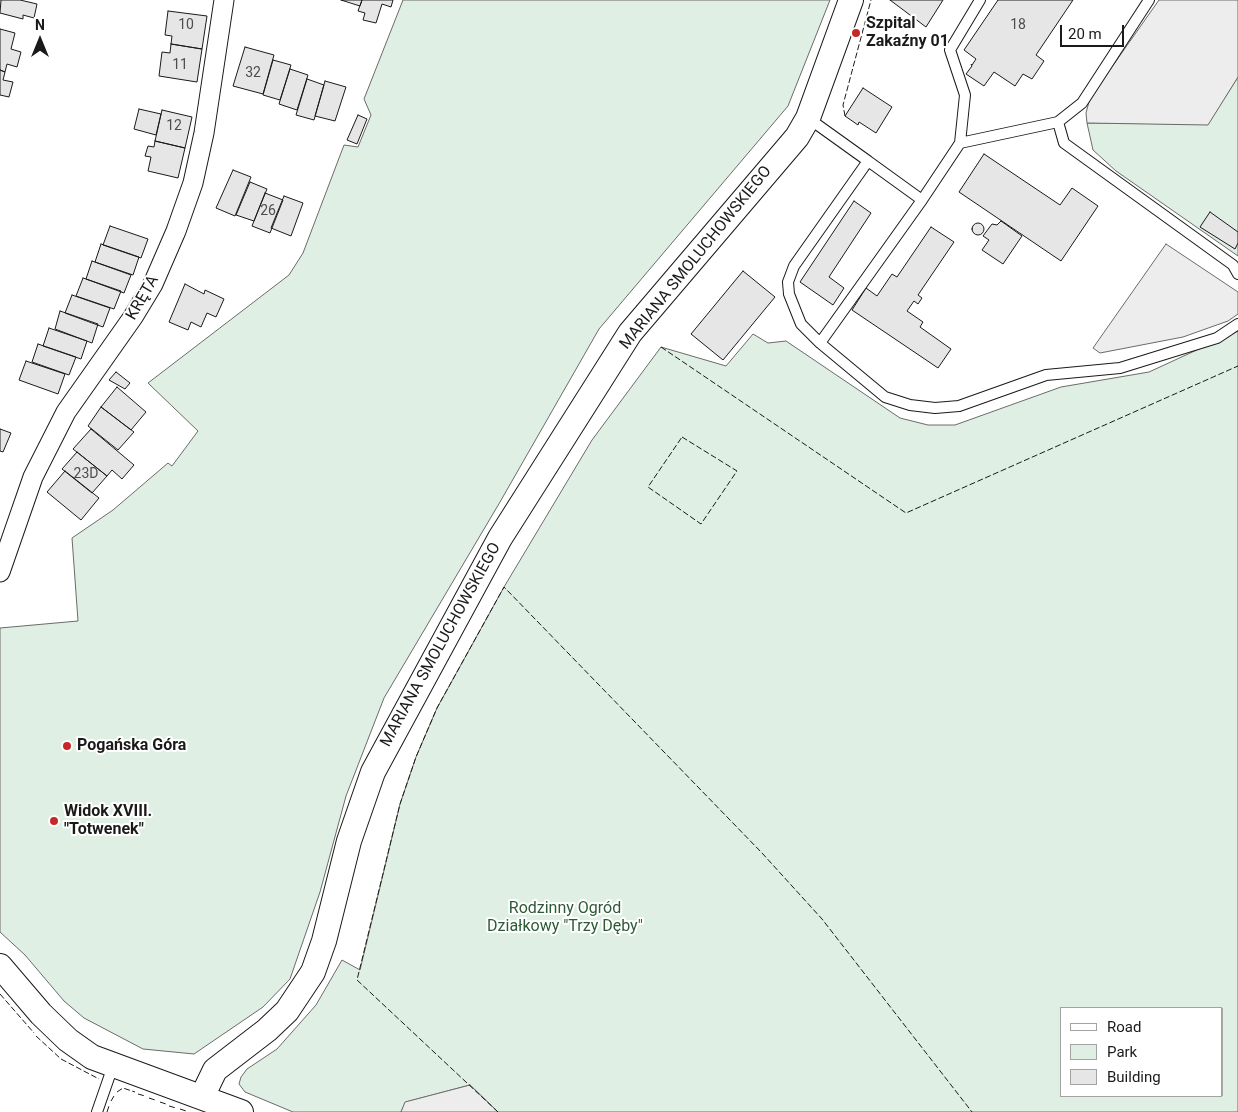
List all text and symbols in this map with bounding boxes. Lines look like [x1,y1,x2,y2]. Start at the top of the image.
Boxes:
place label: Szpital Zakaźny 01 [866,14,949,52]
north arrow [15,15,65,65]
scale bar [1063,15,1127,47]
text: N [35,17,45,33]
house number: 10 [178,17,194,33]
house number: 18 [1010,17,1026,33]
text: 20 m [1068,25,1102,43]
marker: Szpital Zakaźny 01 [850,27,862,39]
house number: 11 [172,57,188,73]
house number: 32 [245,65,261,81]
house number: 12 [166,118,182,134]
street label: MARIANA SMOLUCHOWSKIEGO [616,162,776,354]
house number: 26 [260,203,276,219]
street label: KRĘTA [123,272,163,324]
house number: 23D [74,466,98,482]
street label: MARIANA SMOLUCHOWSKIEGO [377,540,505,750]
place label: Pogańska Góra [77,736,186,756]
marker: Pogańska Góra [61,740,73,752]
place label: Widok XVIII. "Totwenek" [64,802,152,840]
marker: Widok XVIII. "Totwenek" [48,815,60,827]
park label: Rodzinny Ogród Działkowy "Trzy Dęby" [487,899,643,937]
legend [1060,1007,1223,1097]
text: Road [1107,1018,1141,1036]
text: Park [1107,1043,1137,1061]
text: Building [1107,1068,1161,1086]

